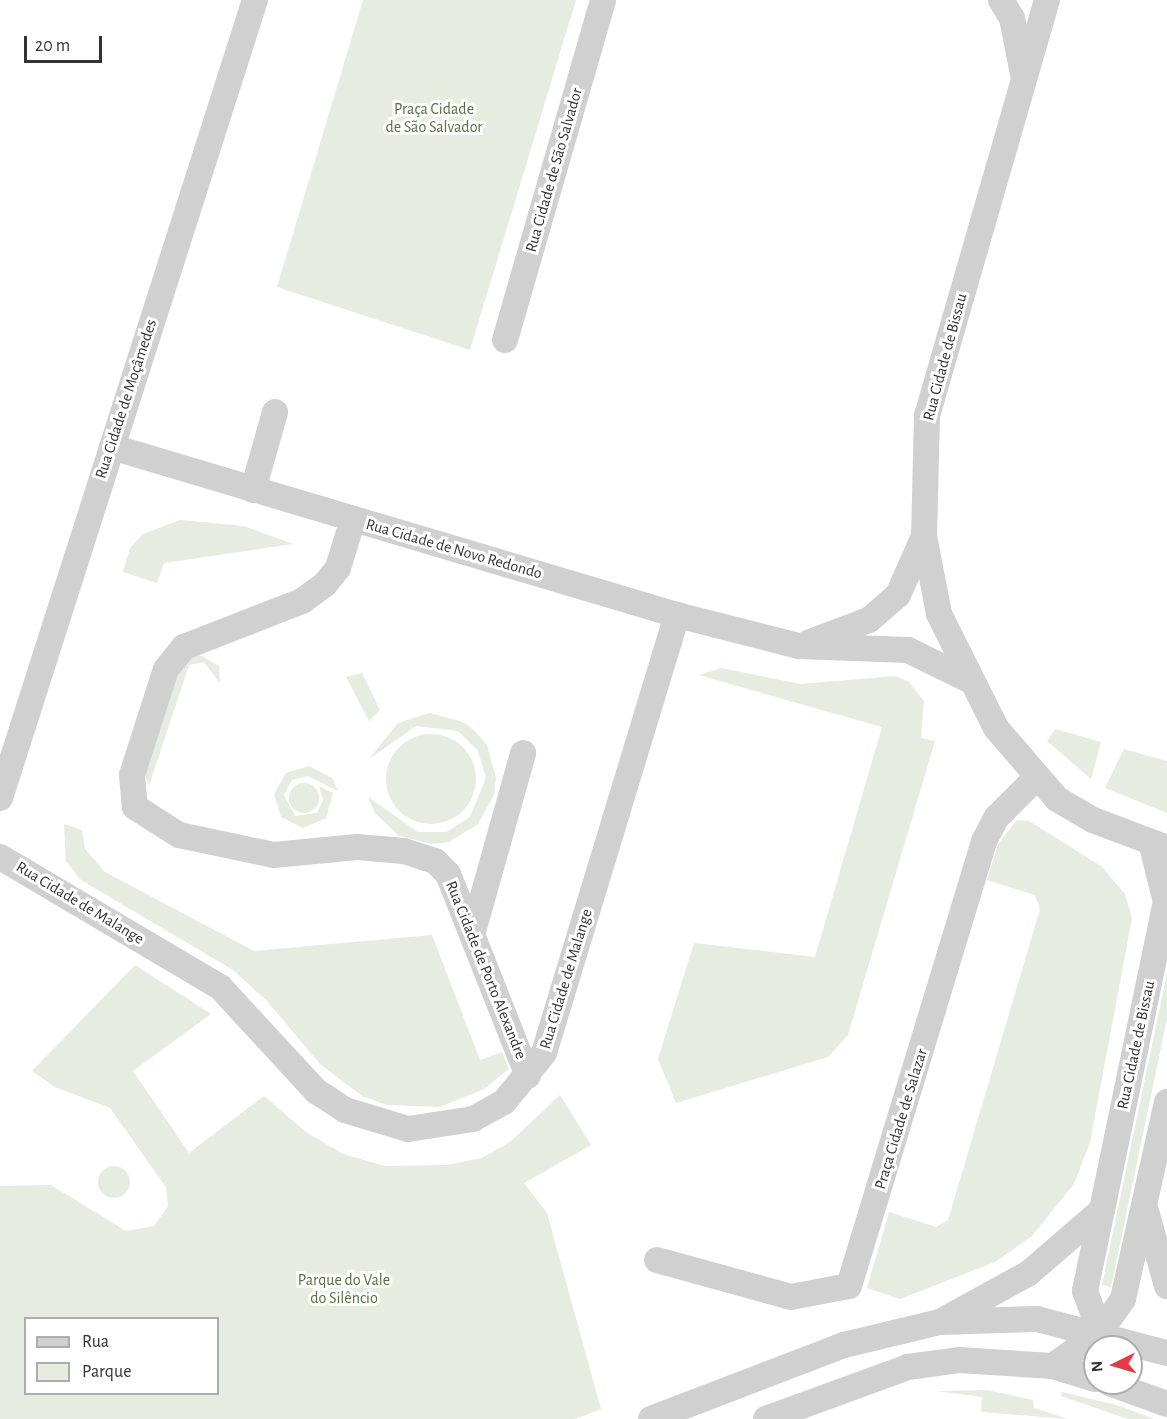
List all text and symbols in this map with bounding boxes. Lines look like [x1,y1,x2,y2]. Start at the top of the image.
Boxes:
scale bar [27,24,105,62]
text: 20 m [35,37,70,55]
street label: Rua Cidade de São Salvador [521,86,587,254]
park label: Praça Cidade de São Salvador [385,99,483,137]
street label: Rua Cidade de Bissau [919,291,971,423]
street label: Rua Cidade de Moçâmedes [91,317,161,481]
street label: Rua Cidade de Novo Redondo [364,515,544,583]
street label: Rua Cidade de Malange [13,857,147,949]
street label: Rua Cidade de Porto Alexandre [441,878,531,1062]
street label: Rua Cidade de Malange [536,907,596,1051]
street label: Rua Cidade de Bissau [1113,979,1159,1111]
street label: Praça Cidade de Salazar [870,1046,932,1192]
park label: Parque do Vale do Silêncio [298,1270,390,1308]
legend [24,1317,219,1395]
text: Rua [82,1333,109,1351]
north arrow [1083,1335,1143,1395]
text: N [1089,1360,1106,1373]
text: Parque [82,1363,131,1381]

